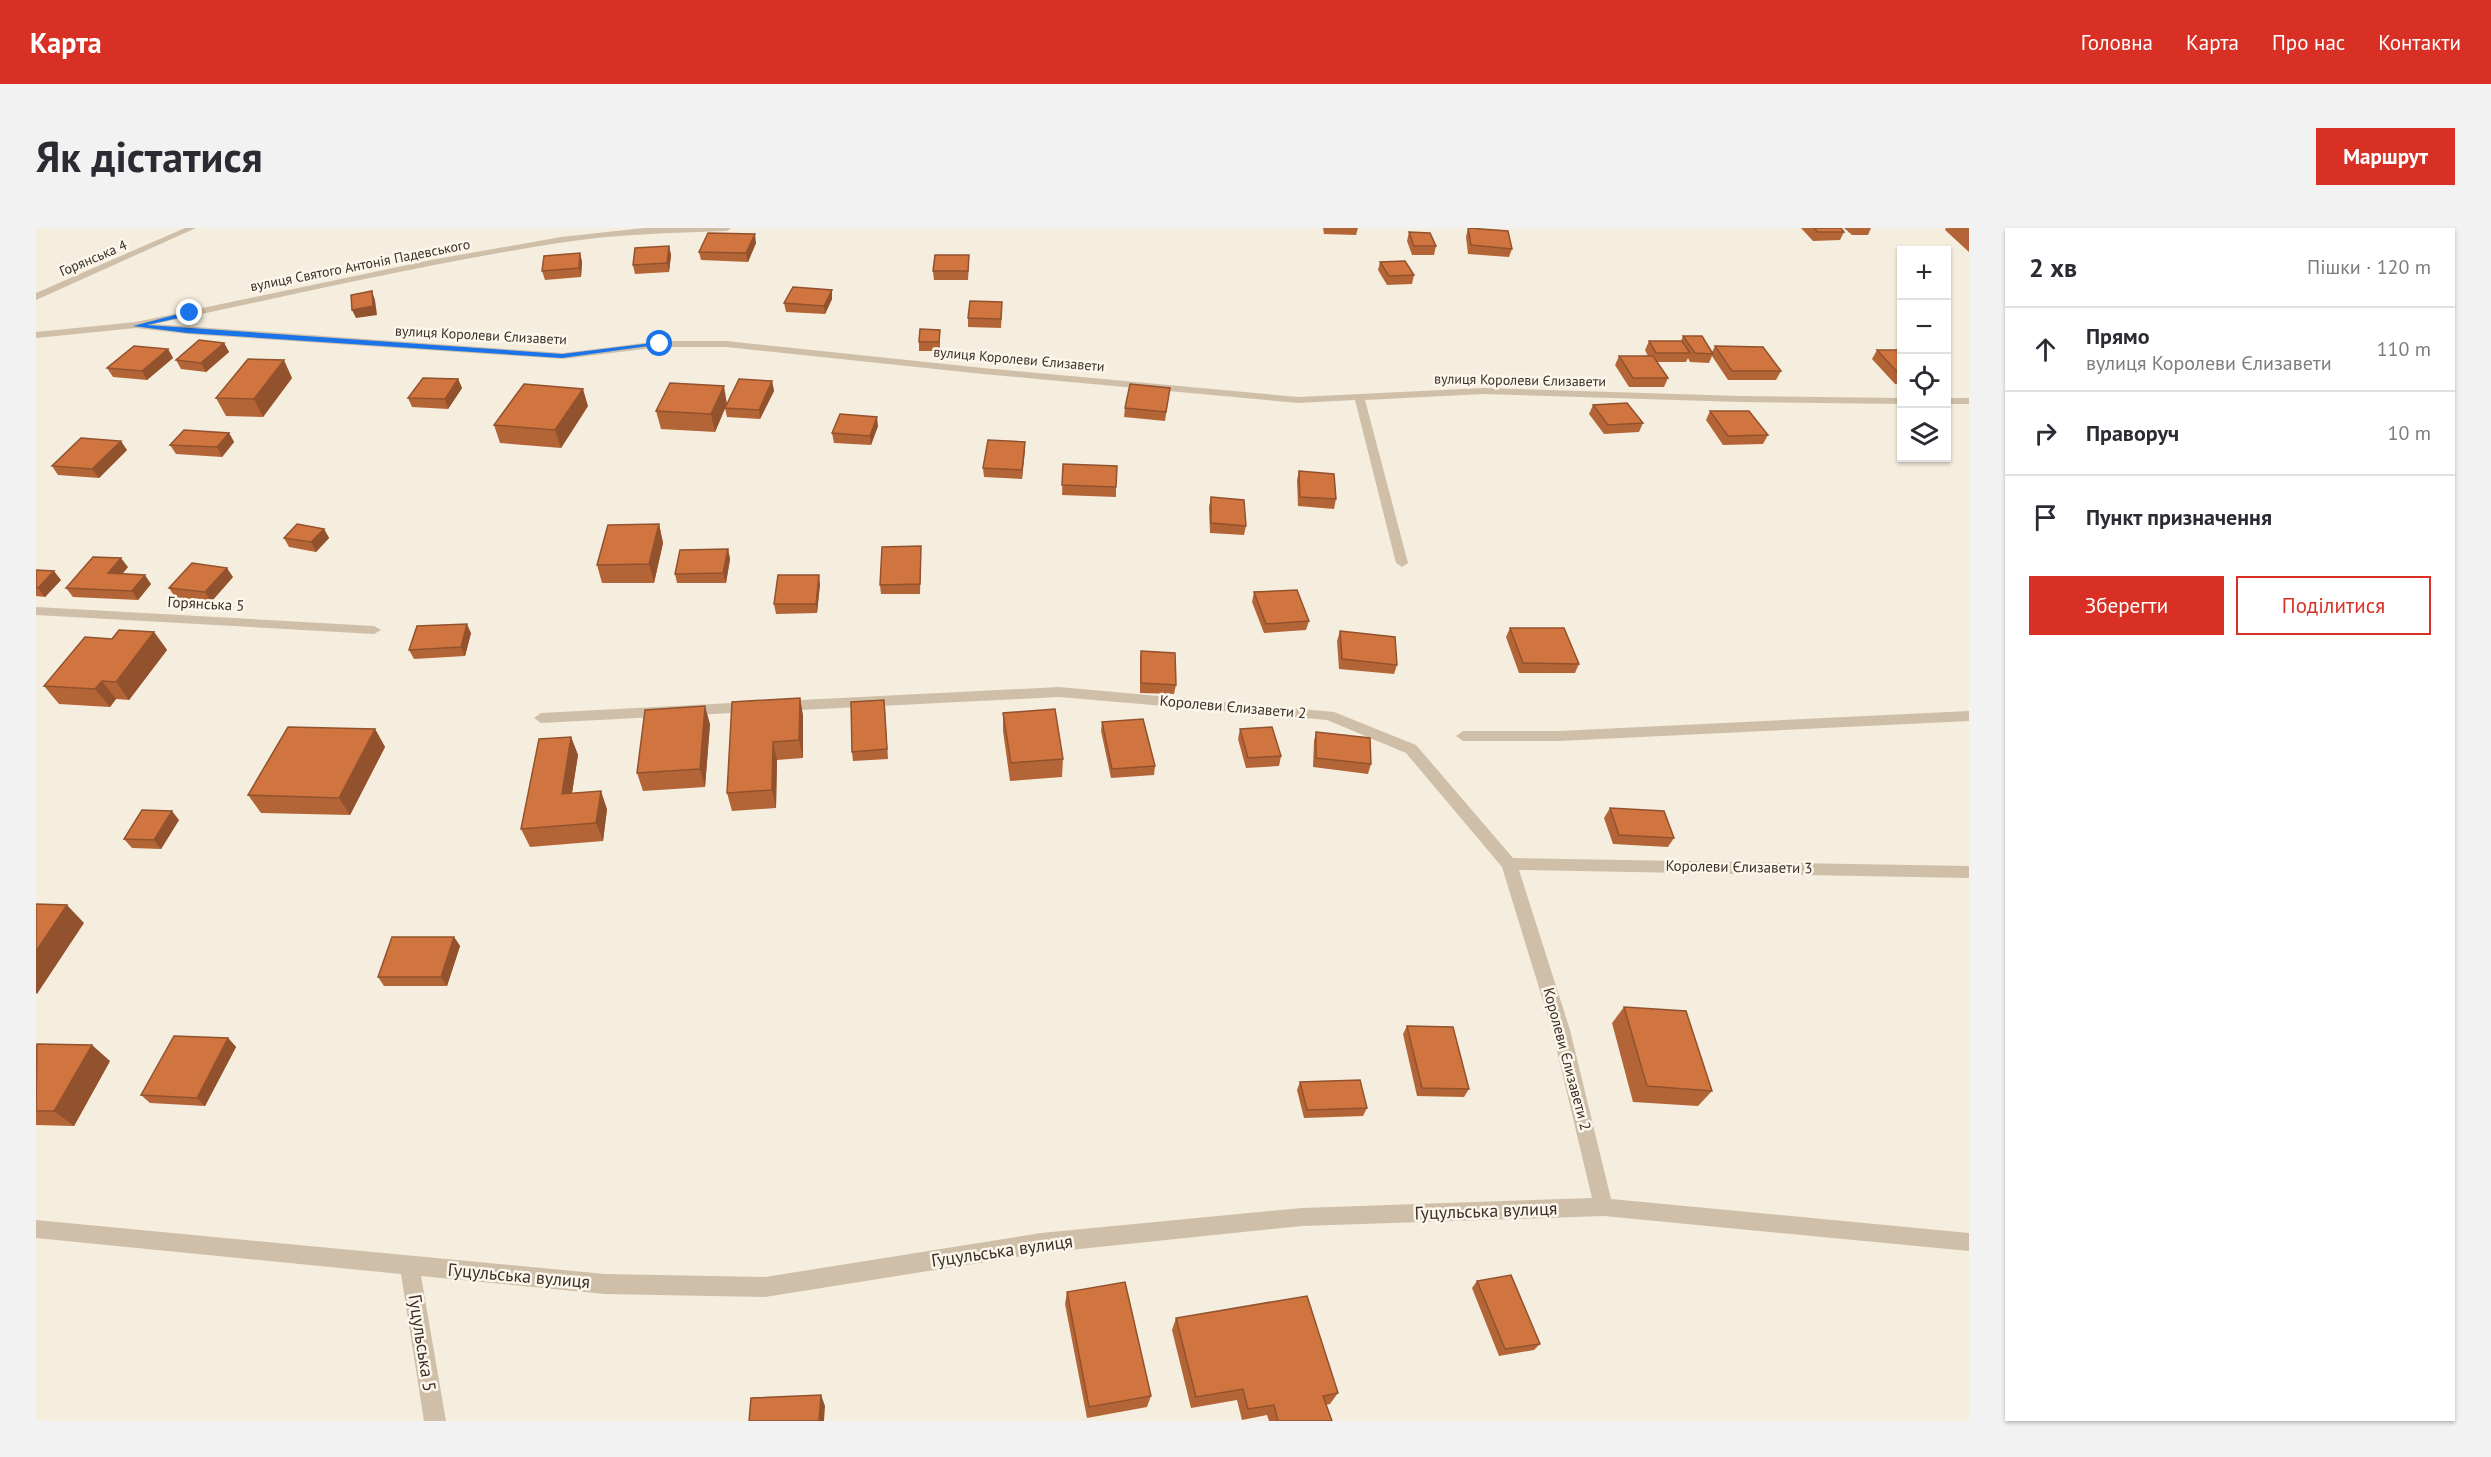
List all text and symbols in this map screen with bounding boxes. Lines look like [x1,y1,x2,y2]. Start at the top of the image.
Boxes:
text: Карта [30,24,102,61]
text: Головна [2081,29,2153,56]
text: Карта [2186,29,2239,56]
text: Про нас [2272,29,2345,56]
text: Контакти [2378,29,2461,56]
button: Маршрут [2316,128,2455,185]
text: Як дістатися [36,129,263,184]
street label: вулиця Святого Антонія Падевського [248,235,472,295]
street label: Горянська 4 [56,236,130,280]
map controls [1897,246,1951,462]
button: + [1897,246,1951,300]
text: 2 хв [2029,251,2077,284]
text: Пішки · 120 m [2307,254,2431,280]
route end [176,299,202,325]
button: − [1897,300,1951,354]
street label: вулиця Королеви Єлизавети [395,322,567,348]
text: Прямо [2086,322,2149,350]
route start [646,330,672,356]
icon: ahead [2029,333,2062,366]
text: 110 m [2377,336,2431,362]
street label: вулиця Королеви Єлизавети [933,343,1105,375]
text: вулиця Королеви Єлизавети [2086,350,2332,376]
button: locate [1897,354,1951,408]
street label: вулиця Королеви Єлизавети [1434,370,1606,390]
button: layers [1897,408,1951,462]
icon: right [2029,417,2062,450]
text: Праворуч [2086,419,2179,447]
text: 10 m [2388,420,2431,446]
icon: arrive [2029,501,2062,534]
text: Пункт призначення [2086,503,2272,531]
button: Зберегти [2029,576,2224,635]
button: Поділитися [2236,576,2431,635]
street label: Горянська 5 [167,592,245,615]
street label: Королеви Єлизавети 2 [1159,691,1307,722]
street label: Королеви Єлизавети 3 [1665,856,1813,877]
street label: Королеви Єлизавети 2 [1539,985,1596,1132]
street label: Гуцульська вулиця [1414,1197,1558,1224]
street label: Гуцульська вулиця [930,1229,1074,1272]
street label: Гуцульська вулиця [447,1258,591,1293]
street label: Гуцульська 5 [403,1293,442,1393]

